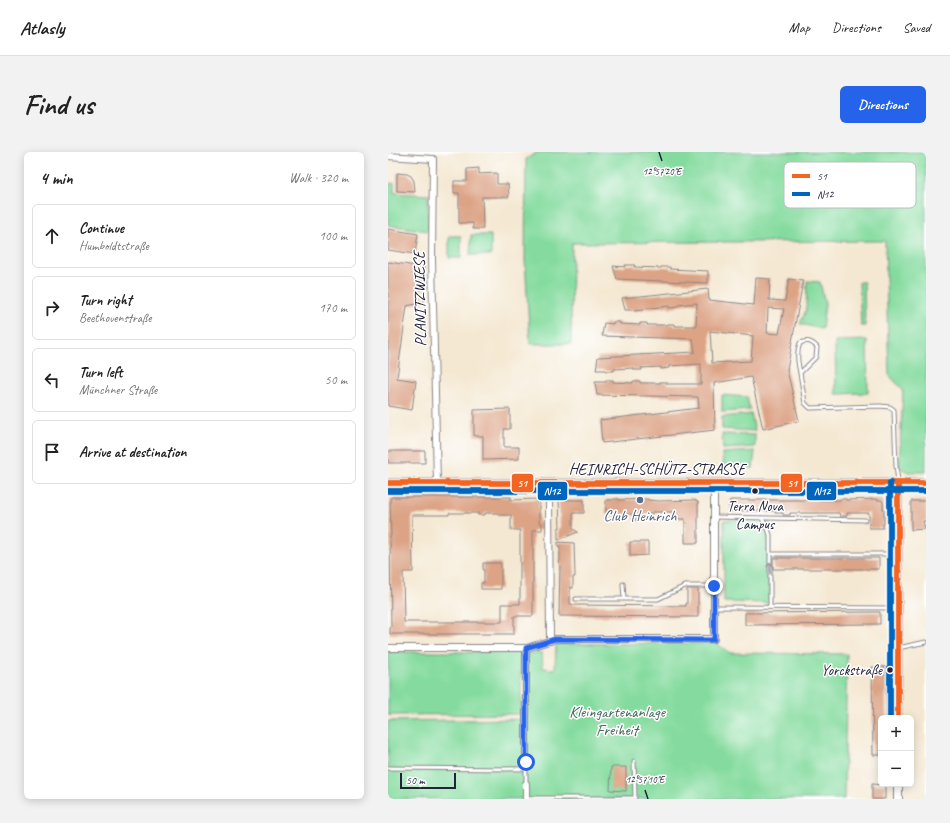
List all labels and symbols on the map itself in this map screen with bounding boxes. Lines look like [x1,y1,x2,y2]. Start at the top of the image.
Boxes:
legend [784,162,916,208]
text: 12°57'20"E [643,165,683,178]
text: 51 [817,169,828,183]
text: N12 [817,187,835,201]
street label: PLANITZWIESE [409,249,431,347]
street label: HEINRICH-SCHÜTZ-STRASSE [569,459,748,479]
line badge: 51 [511,473,534,493]
line badge: 51 [780,473,803,493]
text: 51 [517,476,528,490]
text: 51 [787,476,798,490]
line badge: N12 [537,481,568,501]
line badge: N12 [806,481,837,501]
text: N12 [544,484,561,498]
text: N12 [814,484,831,498]
marker: Terra Nova Campus [750,486,760,496]
marker: Club Heinrich [635,495,645,505]
place label: Terra Nova Campus [727,497,785,534]
place label: Club Heinrich [603,506,677,526]
one-way arrow [766,562,774,575]
route end [705,577,723,595]
place label: Yorckstraße [821,661,883,680]
marker: Yorckstraße [885,665,895,675]
park label: Kleingartenanlage Freiheit [569,702,667,740]
route start [517,753,535,771]
scale bar [400,771,456,790]
text: 12°57'10"E [626,773,666,786]

